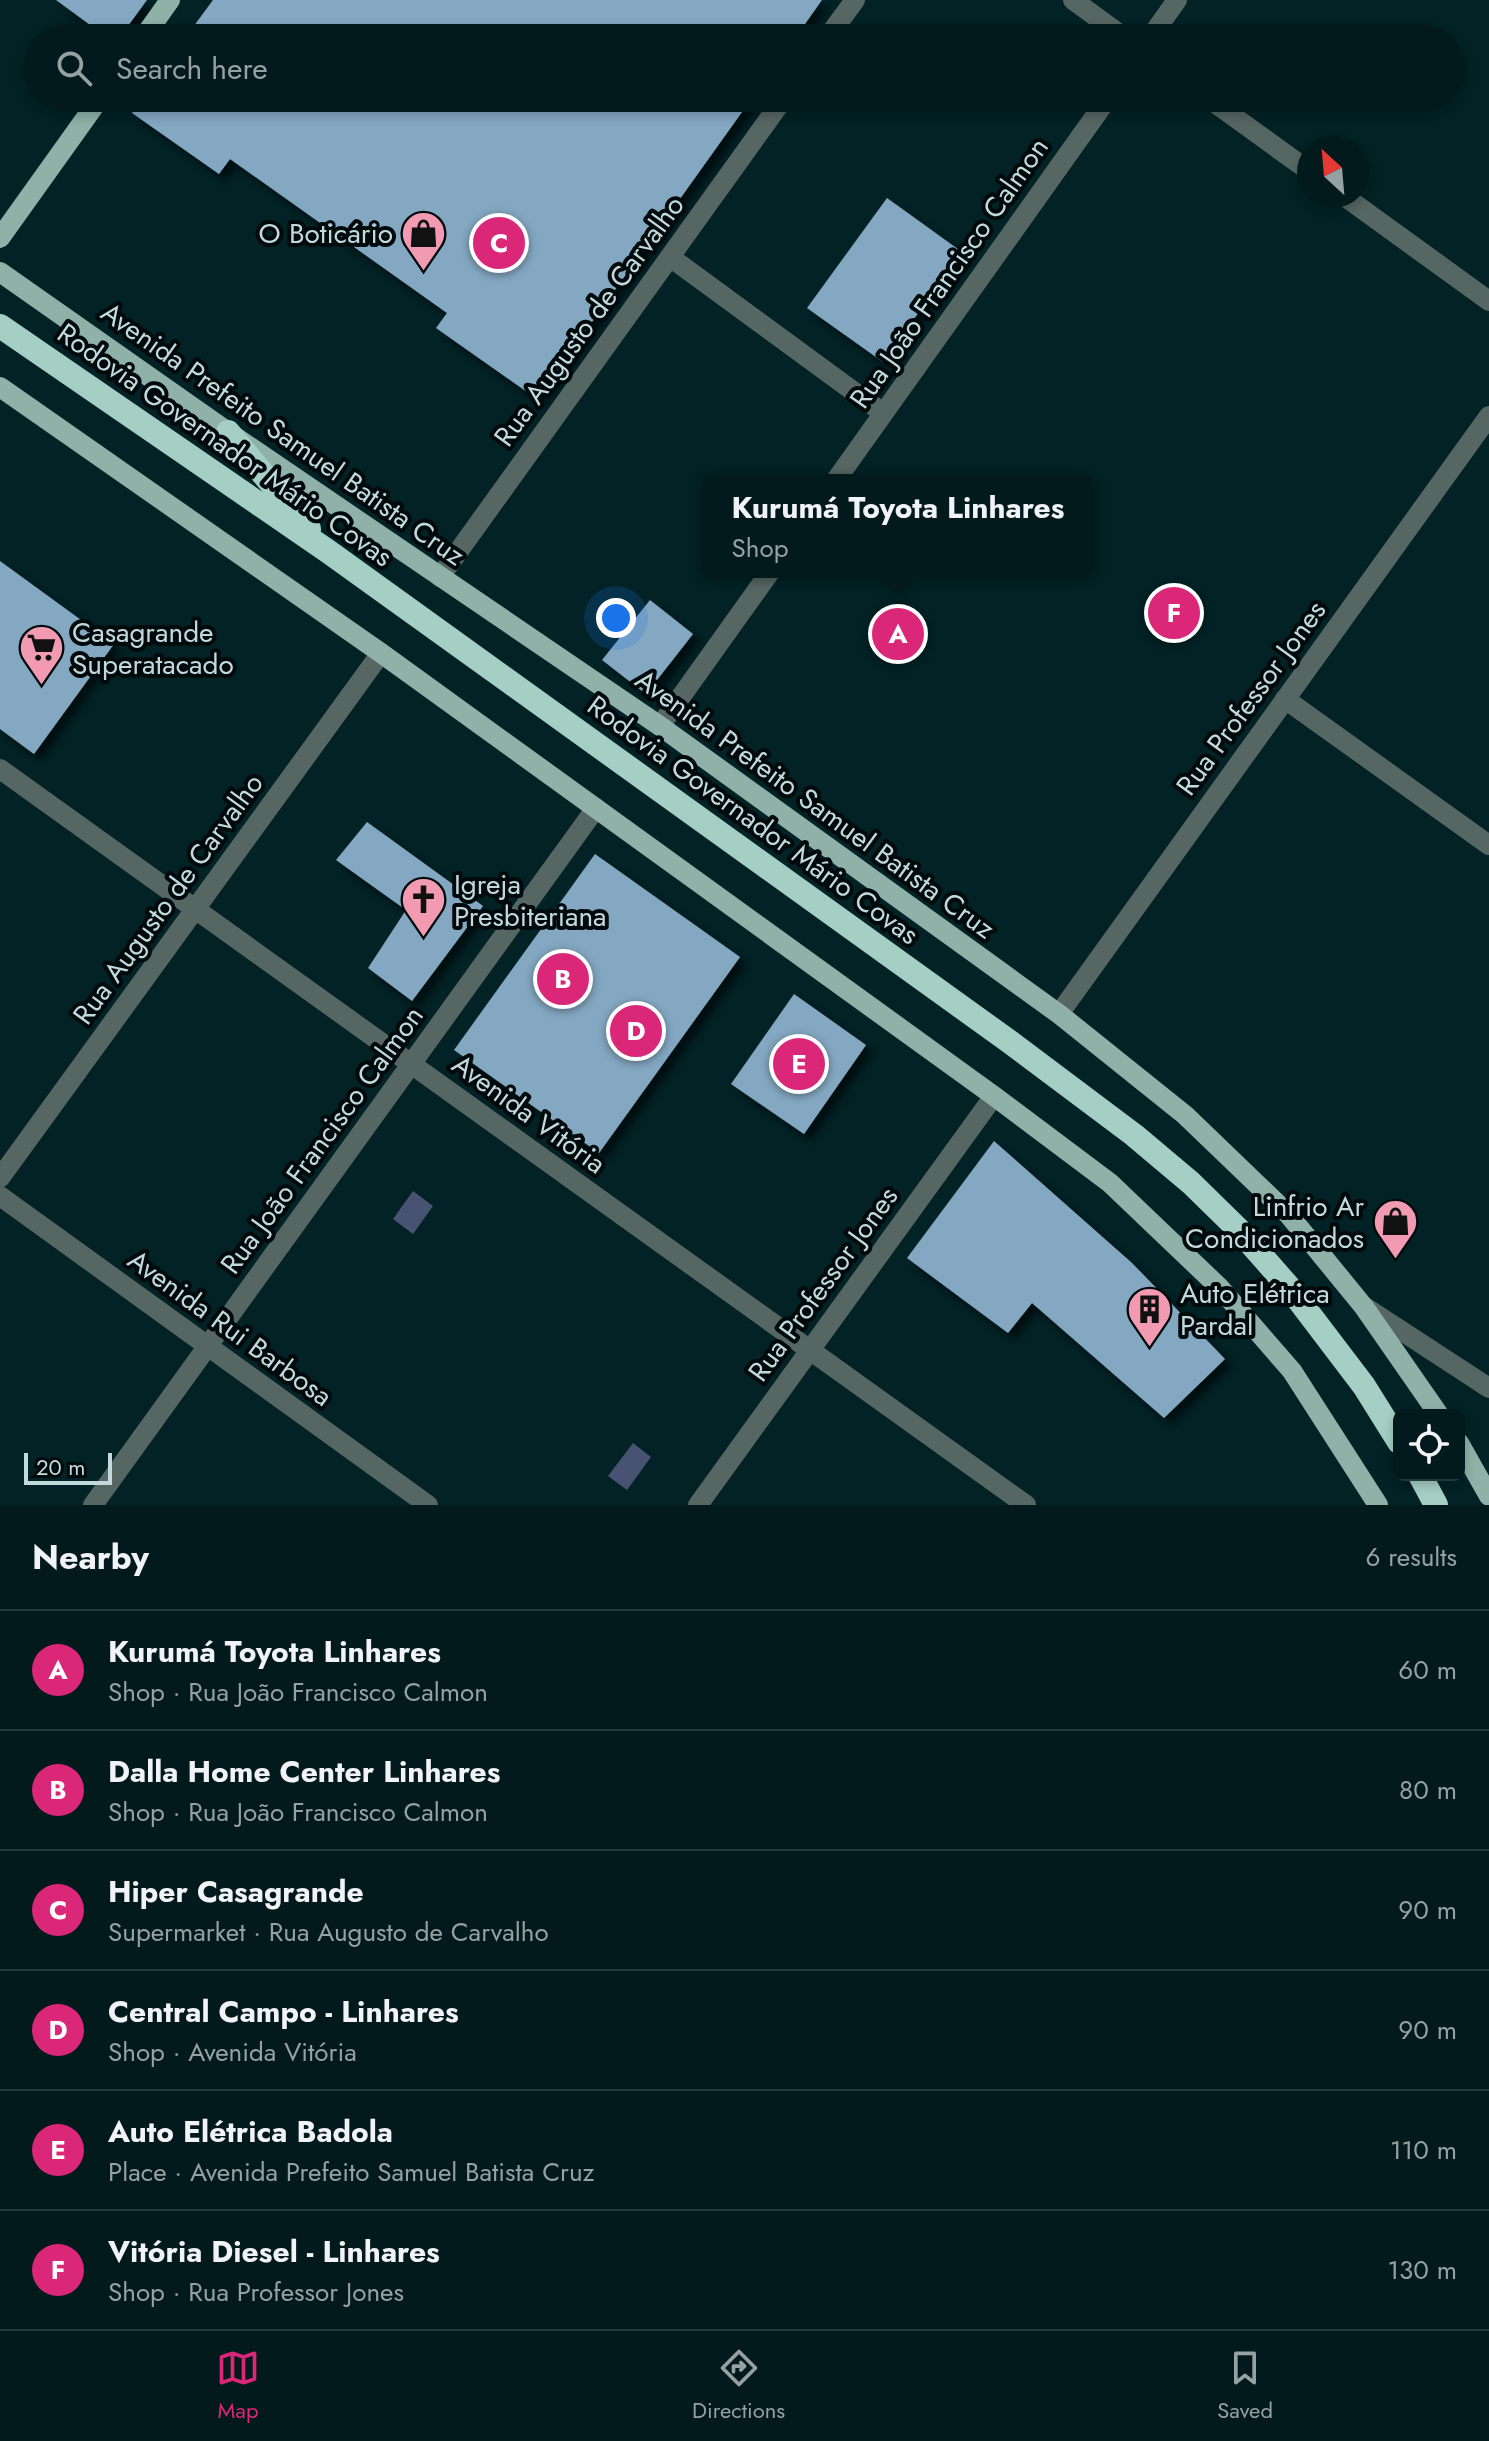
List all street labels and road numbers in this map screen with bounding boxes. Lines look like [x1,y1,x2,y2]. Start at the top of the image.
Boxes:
street label: Rua João Francisco Calmon [840,129,1058,417]
street label: Rua Augusto de Carvalho [487,189,691,453]
street label: Avenida Prefeito Samuel Batista Cruz [93,292,473,576]
street label: Rodovia Governador Mário Covas [49,313,401,577]
street label: Rua Professor Jones [1166,592,1336,804]
street label: Avenida Prefeito Samuel Batista Cruz [627,659,1003,949]
street label: Rodovia Governador Mário Covas [579,686,927,954]
street label: Rua Augusto de Carvalho [63,765,273,1033]
street label: Rua João Francisco Calmon [211,997,433,1283]
street label: Avenida Vitória [444,1044,614,1184]
street label: Rua Professor Jones [738,1178,908,1390]
street label: Avenida Rui Barbosa [119,1240,341,1416]

